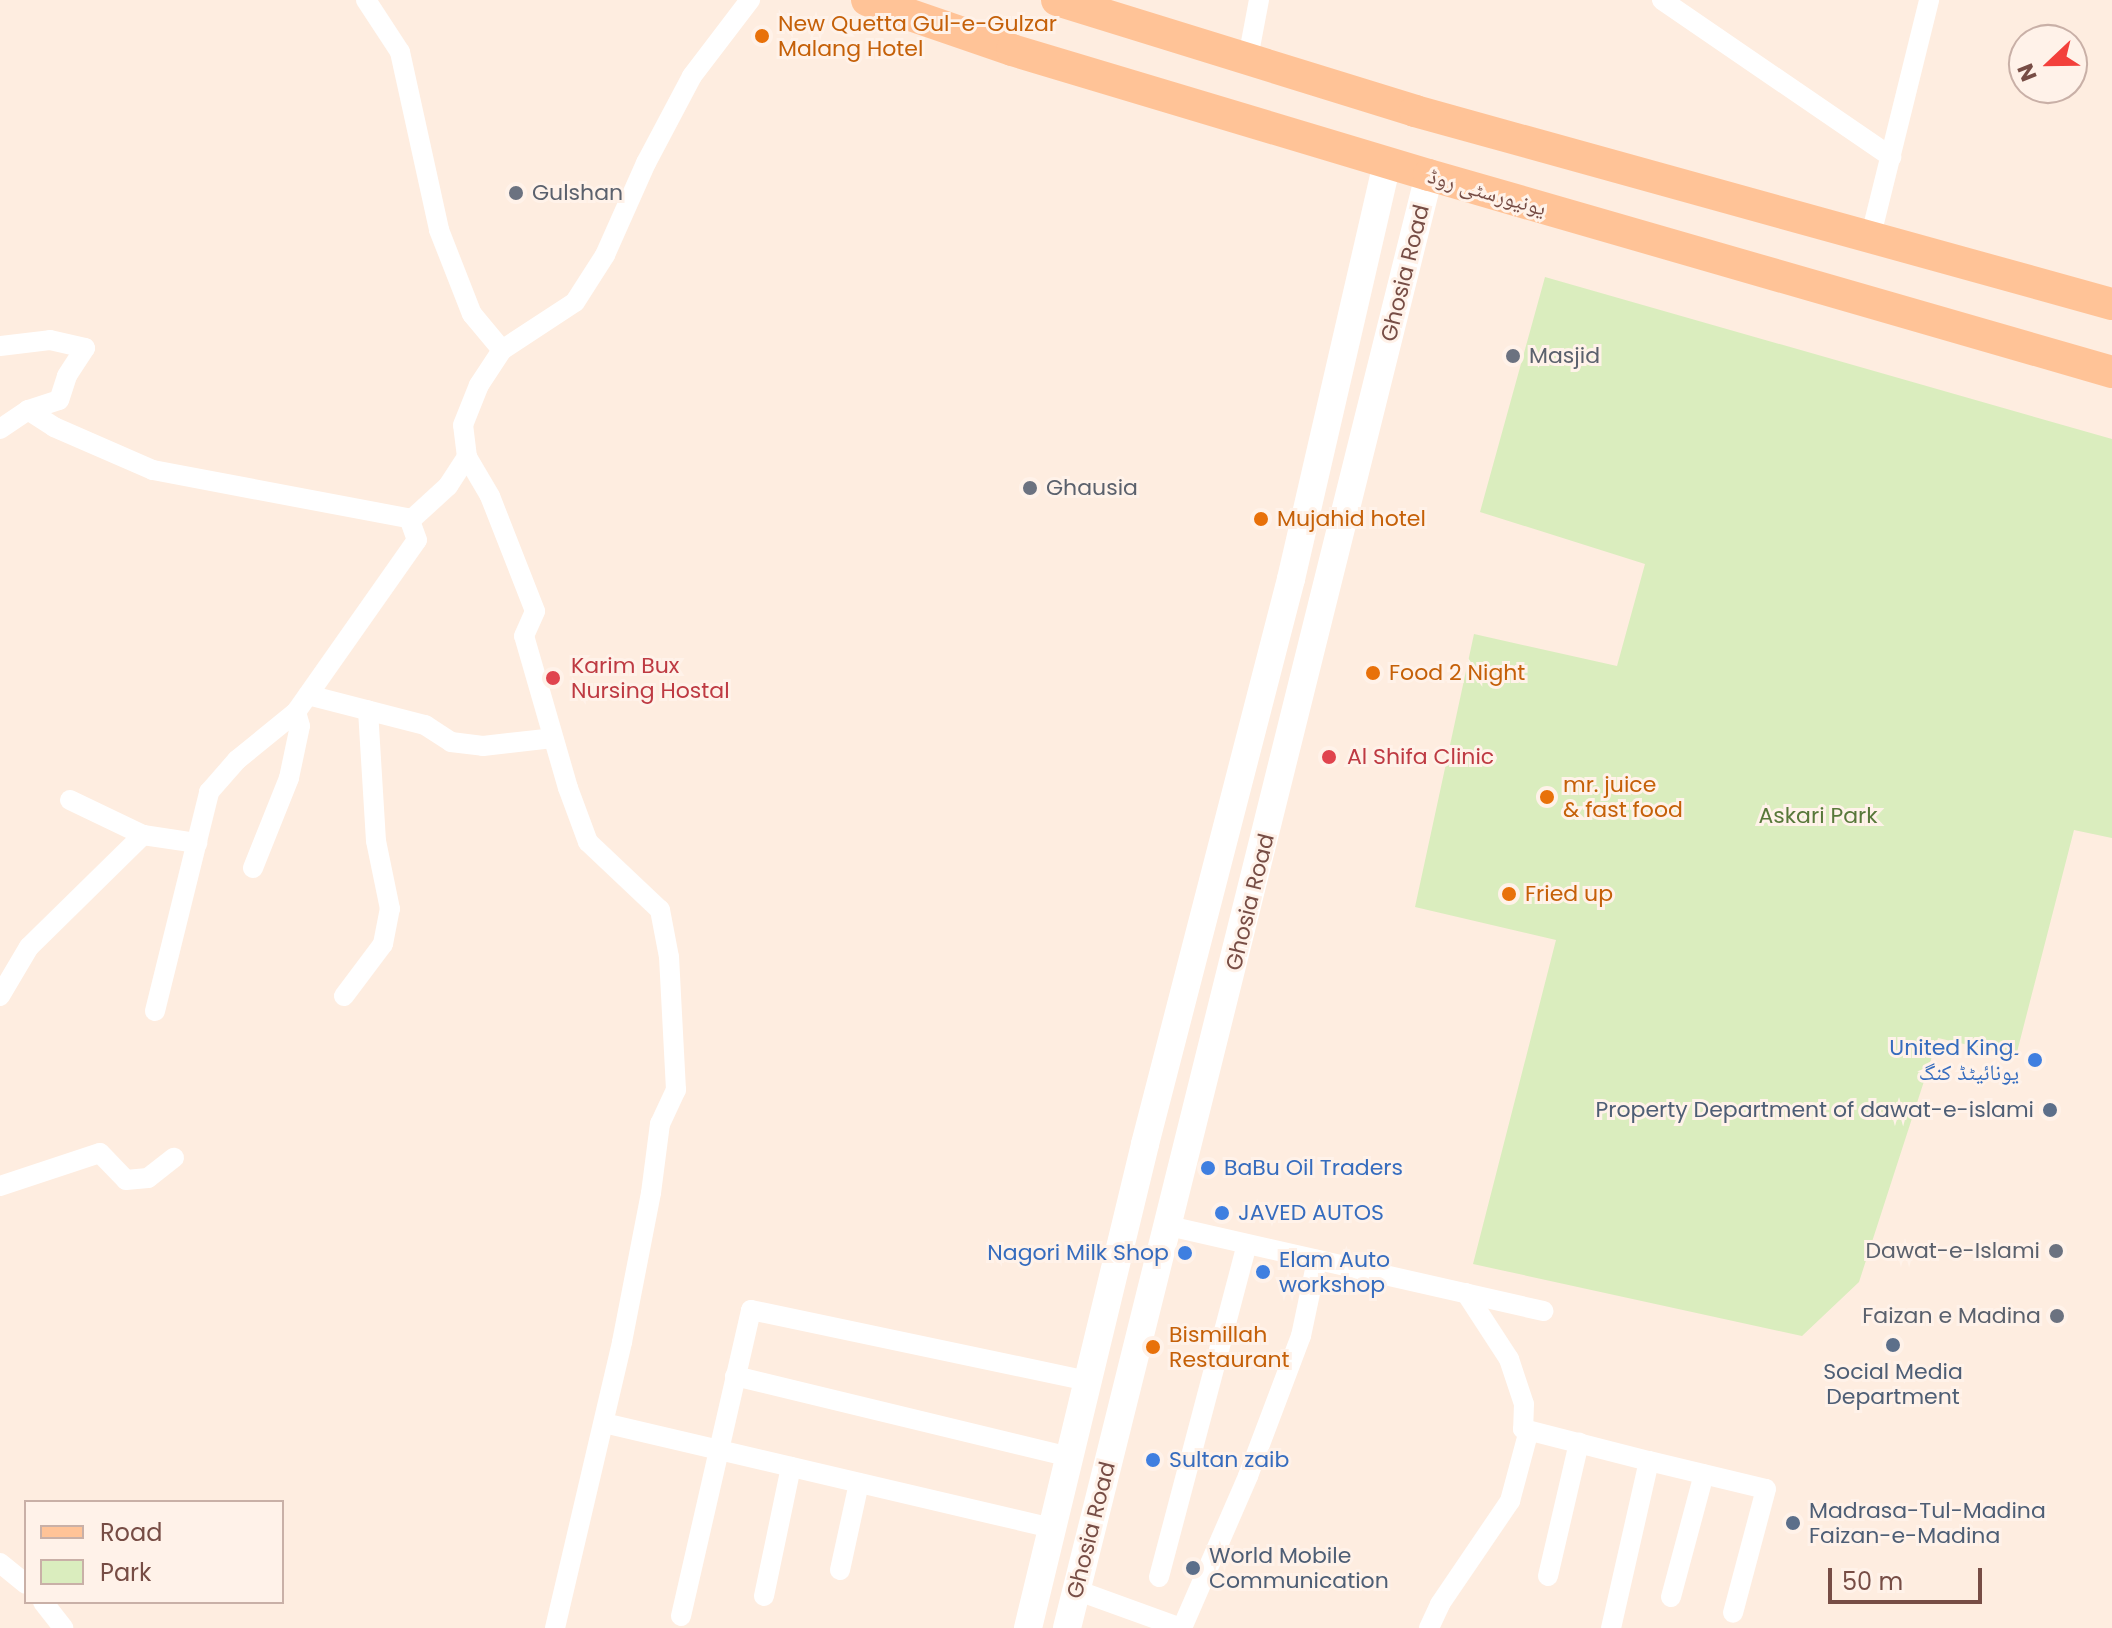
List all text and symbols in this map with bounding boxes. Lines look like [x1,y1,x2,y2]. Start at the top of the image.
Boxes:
place label: New Quetta Gul-e-Gulzar Malang Hotel [778,10,1057,62]
north arrow [2008,24,2088,104]
marker: New Quetta Gul-e-Gulzar Malang Hotel [753,27,771,45]
text: N [2010,59,2045,86]
street label: یونیورسٹی روڈ [1425,163,1549,221]
place label: Gulshan [532,180,623,206]
marker: Gulshan [507,184,525,202]
street label: Ghosia Road [1375,202,1435,344]
place label: Masjid [1529,343,1600,369]
marker: Masjid [1504,347,1522,365]
place label: Ghausia [1046,475,1138,501]
marker: Ghausia [1021,479,1039,497]
place label: Mujahid hotel [1277,506,1426,532]
marker: Mujahid hotel [1252,510,1270,528]
place label: Karim Bux Nursing Hostal [571,652,730,704]
place label: Food 2 Night [1389,660,1525,686]
marker: Food 2 Night [1364,664,1382,682]
marker: Karim Bux Nursing Hostal [542,667,564,689]
place label: Al Shifa Clinic [1347,744,1494,770]
marker: Al Shifa Clinic [1318,746,1340,768]
place label: mr. juice & fast food [1563,771,1683,822]
marker: mr. juice & fast food [1538,788,1556,806]
park label: Askari Park [1758,803,1878,829]
street label: Ghosia Road [1220,831,1280,973]
place label: Fried up [1525,881,1613,907]
marker: Fried up [1500,885,1518,903]
place label: United King۔ یونائیٹڈ کنگ [1889,1034,2019,1086]
marker: United King۔ یونائیٹڈ کنگ [2026,1051,2044,1069]
place label: Property Department of dawat-e-islami [1596,1097,2034,1123]
marker: Property Department of dawat-e-islami [2041,1101,2059,1119]
place label: BaBu Oil Traders [1224,1155,1403,1181]
marker: BaBu Oil Traders [1199,1159,1217,1177]
place label: JAVED AUTOS [1238,1200,1384,1226]
marker: JAVED AUTOS [1213,1204,1231,1222]
place label: Dawat-e-Islami [1866,1238,2040,1264]
place label: Nagori Milk Shop [987,1240,1169,1266]
marker: Dawat-e-Islami [2047,1242,2065,1260]
marker: Nagori Milk Shop [1176,1244,1194,1262]
place label: Elam Auto workshop [1279,1246,1390,1298]
marker: Elam Auto workshop [1254,1263,1272,1281]
place label: Faizan e Madina [1862,1303,2041,1329]
marker: Faizan e Madina [2048,1307,2066,1325]
place label: Bismillah Restaurant [1169,1321,1290,1372]
marker: Social Media Department [1884,1336,1902,1354]
marker: Bismillah Restaurant [1144,1338,1162,1356]
place label: Social Media Department [1823,1358,1963,1410]
place label: Sultan zaib [1169,1447,1289,1473]
marker: Sultan zaib [1144,1451,1162,1469]
street label: Ghosia Road [1061,1459,1121,1601]
place label: Madrasa-Tul-Madina Faizan-e-Madina [1809,1497,2046,1548]
legend [24,1500,284,1604]
marker: Madrasa-Tul-Madina Faizan-e-Madina [1784,1514,1802,1532]
text: Road [100,1516,162,1549]
place label: World Mobile Communication [1209,1542,1389,1594]
scale bar [1832,1552,1986,1602]
text: Park [100,1556,151,1589]
marker: World Mobile Communication [1184,1559,1202,1577]
text: 50 m [1842,1565,1903,1598]

